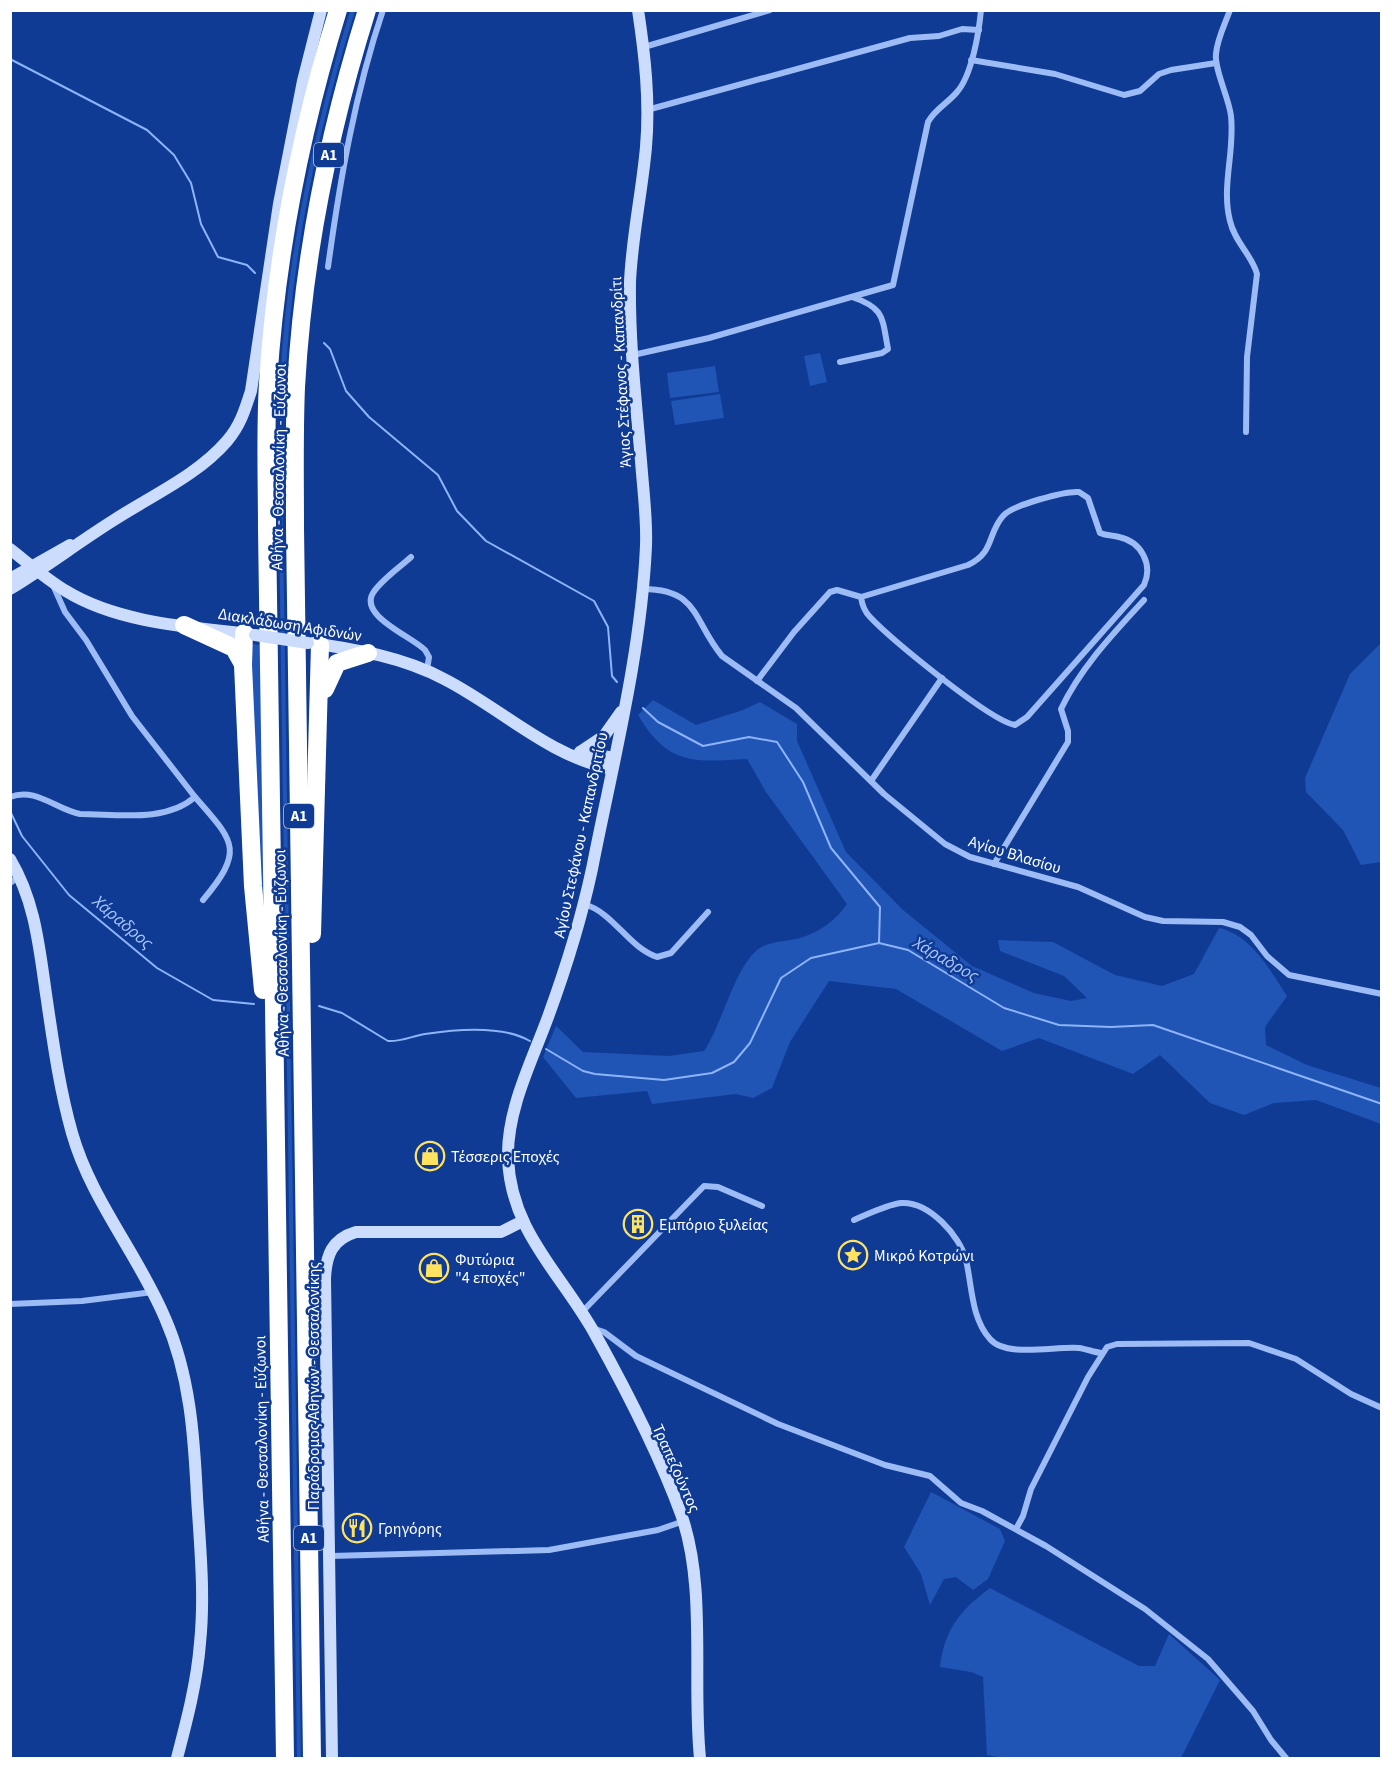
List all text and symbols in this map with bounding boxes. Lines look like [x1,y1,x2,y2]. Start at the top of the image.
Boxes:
road number: Α1 [314,143,344,167]
street label: Άγιος Στέφανος - Καπανδρίτι [605,276,637,468]
street label: Αθήνα - Θεσσαλονίκη - Εύζωνοι [266,363,292,571]
street label: Διακλάδωση Αφιδνών [217,603,364,647]
street label: Αγίου Στεφάνου - Καπανδριτίου [548,730,614,940]
road number: Α1 [284,804,314,828]
street label: Αγίου Βλασίου [966,830,1064,879]
street label: Αθήνα - Θεσσαλονίκη - Εύζωνοι [269,849,295,1057]
water label: Χάραδρος [86,889,159,955]
water label: Χάραδρος [907,930,984,989]
shop icon: Τέσσερις Εποχές [414,1140,446,1172]
place label: Τέσσερις Εποχές [451,1146,560,1168]
building icon: Εμπόριο ξυλείας [622,1208,654,1240]
place label: Εμπόριο ξυλείας [659,1214,768,1236]
place icon: Μικρό Κοτρώνι [837,1239,869,1271]
place label: Μικρό Κοτρώνι [874,1245,974,1267]
place label: Φυτώρια "4 εποχές" [455,1249,526,1289]
shop icon: Φυτώρια "4 εποχές" [418,1252,450,1284]
street label: Παράδρομος Αθηνών - Θεσσαλονίκης [303,1262,325,1510]
street label: Αθήνα - Θεσσαλονίκη - Εύζωνοι [249,1335,275,1543]
street label: Τραπεζούντος [647,1421,705,1516]
restaurant icon: Γρηγόρης [341,1512,373,1544]
place label: Γρηγόρης [378,1518,442,1540]
road number: Α1 [294,1526,324,1550]

